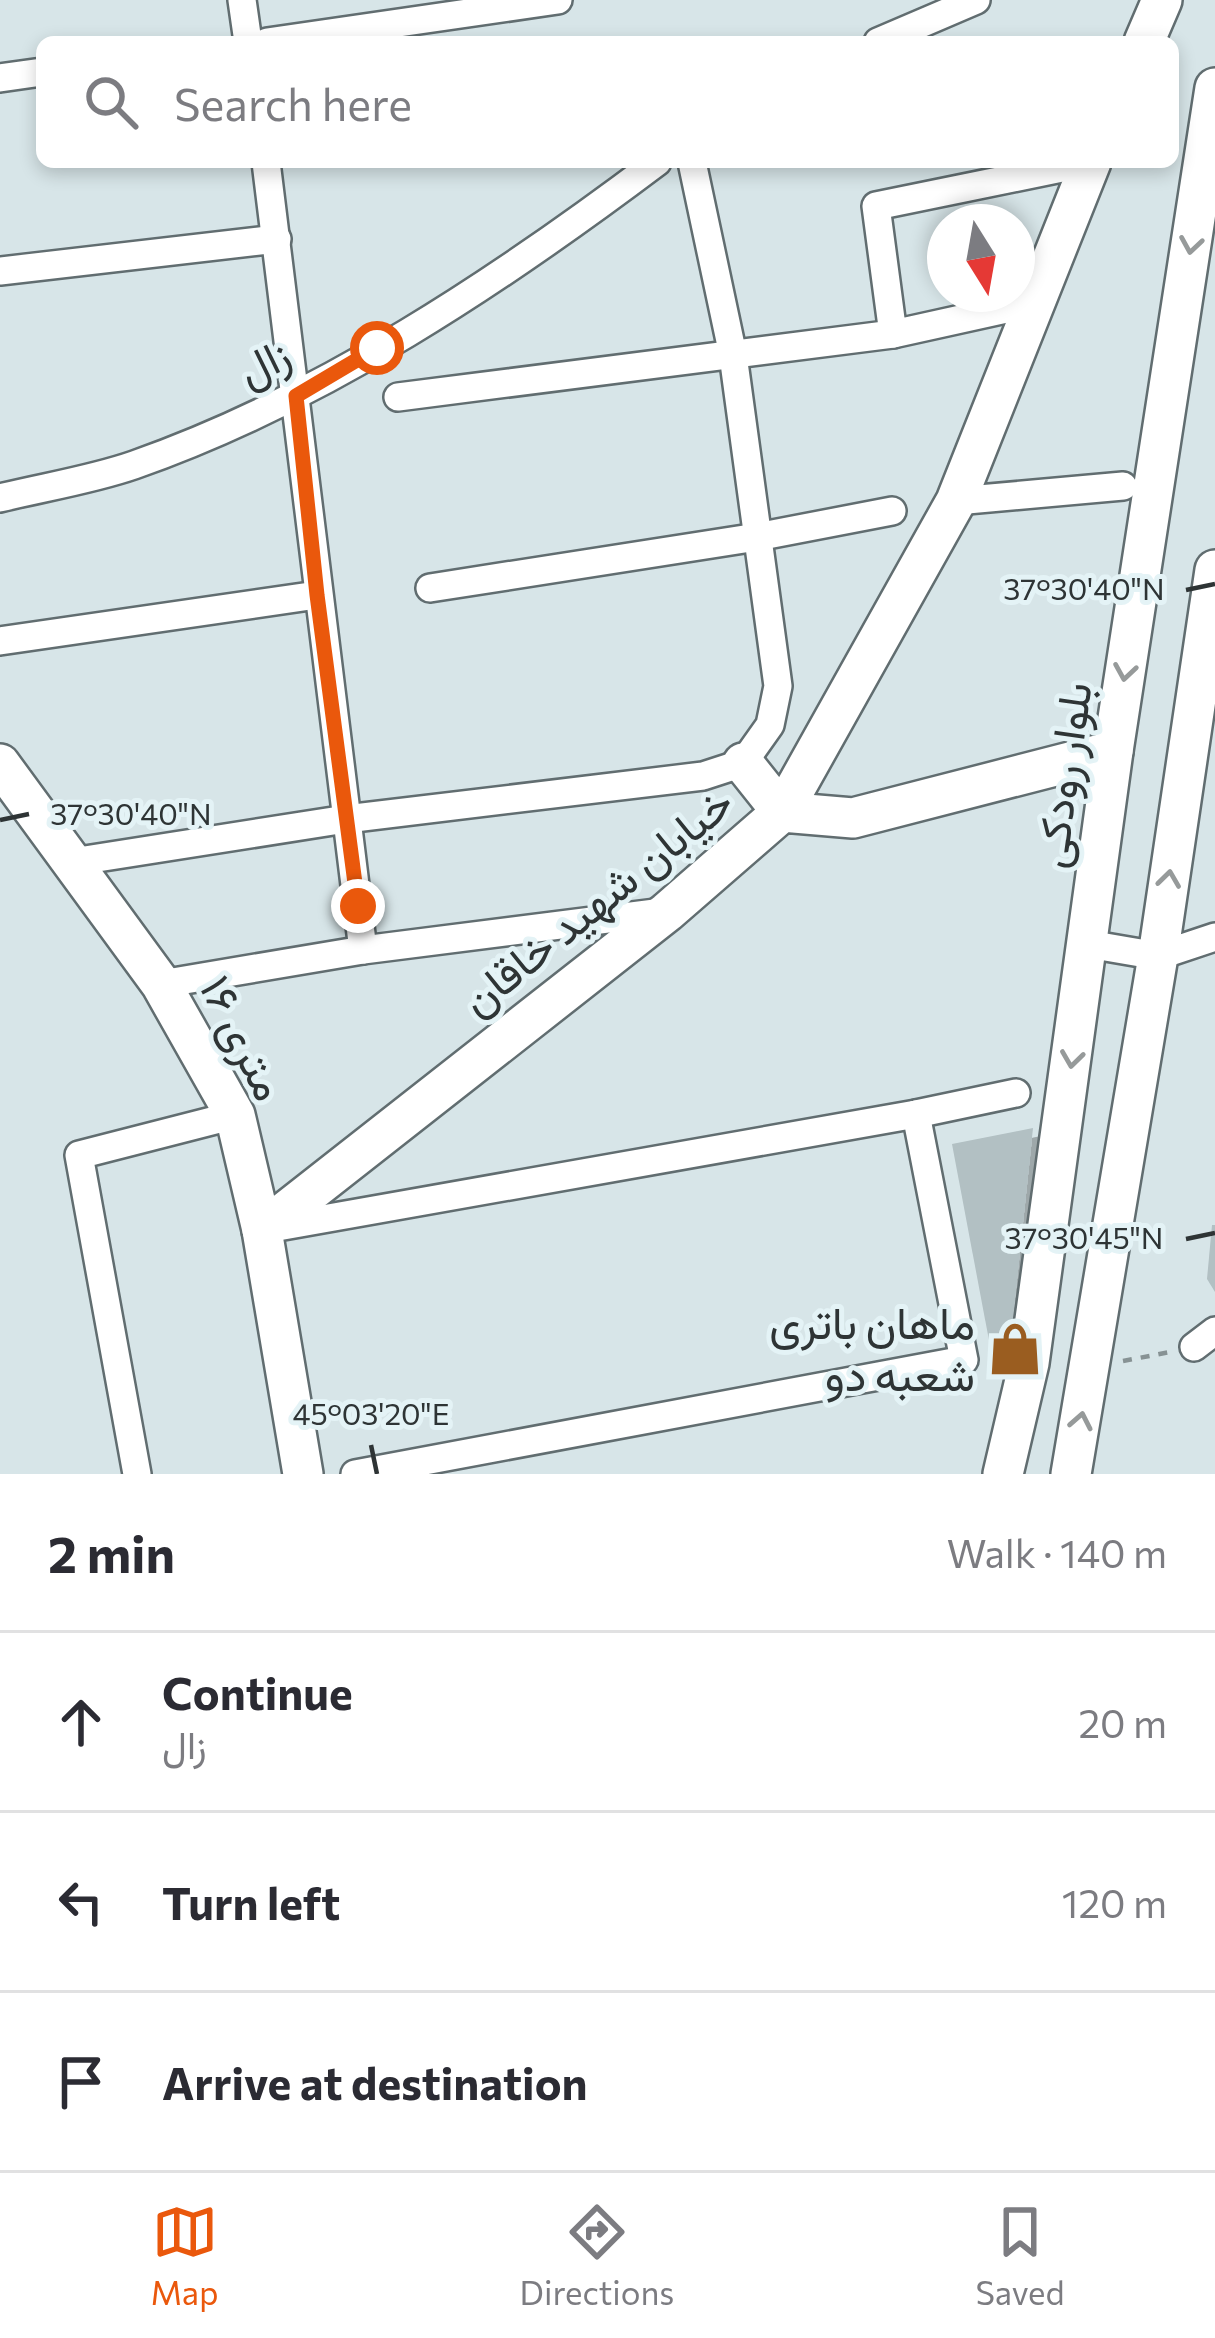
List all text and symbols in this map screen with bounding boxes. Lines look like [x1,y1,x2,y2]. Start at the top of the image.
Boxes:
search box [36,36,1179,168]
icon: search [78,69,144,135]
text: Search here [174,75,412,130]
north arrow [927,204,1035,312]
one-way arrow [1179,236,1205,255]
route start [350,321,404,375]
street label: زال [228,324,299,398]
text: 37°30'40"N [1003,569,1165,606]
one-way arrow [1113,663,1139,682]
street label: بلوار رودکی [1020,678,1104,871]
street label: خیابان شهید خاقان [448,773,744,1028]
text: 37°30'40"N [50,794,212,831]
one-way arrow [1155,869,1181,888]
route end [331,879,385,933]
street label: ۱۶ متری [188,965,300,1110]
one-way arrow [1060,1049,1086,1068]
text: 37°30'45"N [1005,1218,1163,1255]
place label: ماهان باتری شعبه دو [769,1293,975,1403]
shop icon: ماهان باتری شعبه دو [986,1320,1044,1378]
text: 45°03'20"E [292,1394,450,1431]
one-way arrow [1068,1411,1093,1431]
text: 2 min [48,1521,175,1584]
text: Walk · 140 m [947,1528,1167,1576]
text: Continue [162,1664,353,1719]
icon: ahead [48,1689,114,1755]
text: 20 m [1079,1698,1167,1746]
text: زال [162,1719,207,1767]
icon: left [48,1869,114,1935]
text: Turn left [162,1874,340,1929]
text: 120 m [1062,1878,1167,1926]
icon: arrive [48,2049,114,2115]
text: Arrive at destination [162,2054,588,2109]
tab: Map [151,2199,219,2312]
tab: Directions [520,2199,674,2312]
tab: Saved [975,2199,1064,2312]

